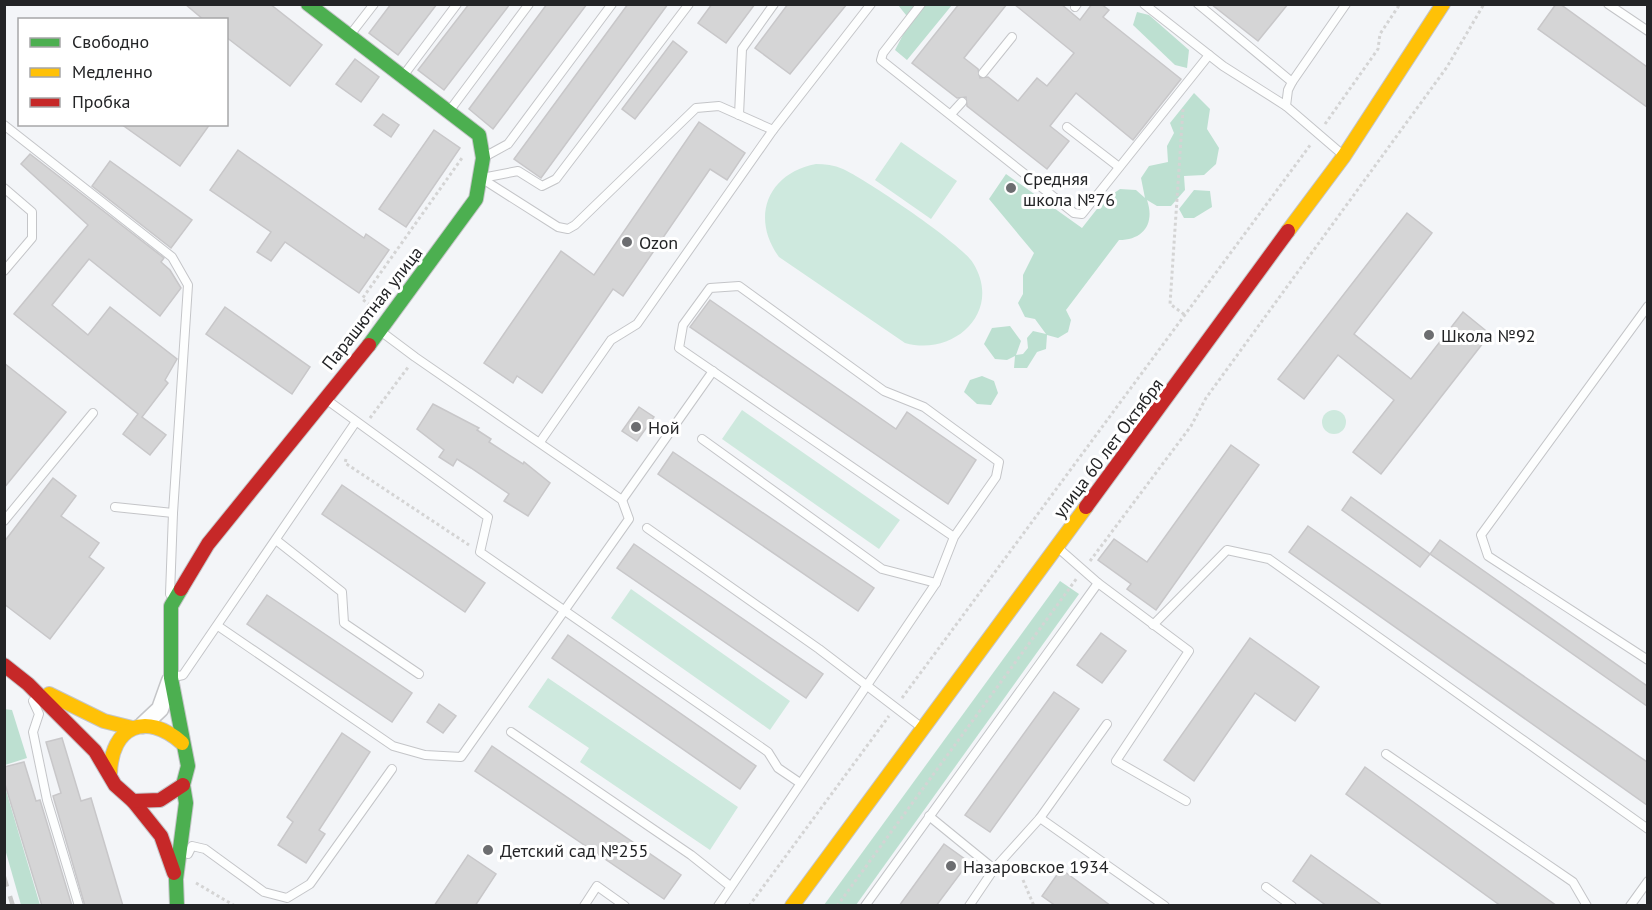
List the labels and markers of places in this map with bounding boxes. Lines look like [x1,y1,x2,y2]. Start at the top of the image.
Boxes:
place label: Средняя школа №76 [1023,167,1115,211]
marker: Средняя школа №76 [1004,181,1018,195]
place label: Ozon [639,231,678,254]
marker: Ozon [620,235,634,249]
place label: Школа №92 [1441,324,1536,347]
marker: Школа №92 [1422,328,1436,342]
place label: Ной [648,416,680,439]
marker: Ной [629,420,643,434]
place label: Детский сад №255 [500,839,648,862]
marker: Детский сад №255 [481,843,495,857]
place label: Назаровское 1934 [963,855,1109,878]
marker: Назаровское 1934 [944,859,958,873]

